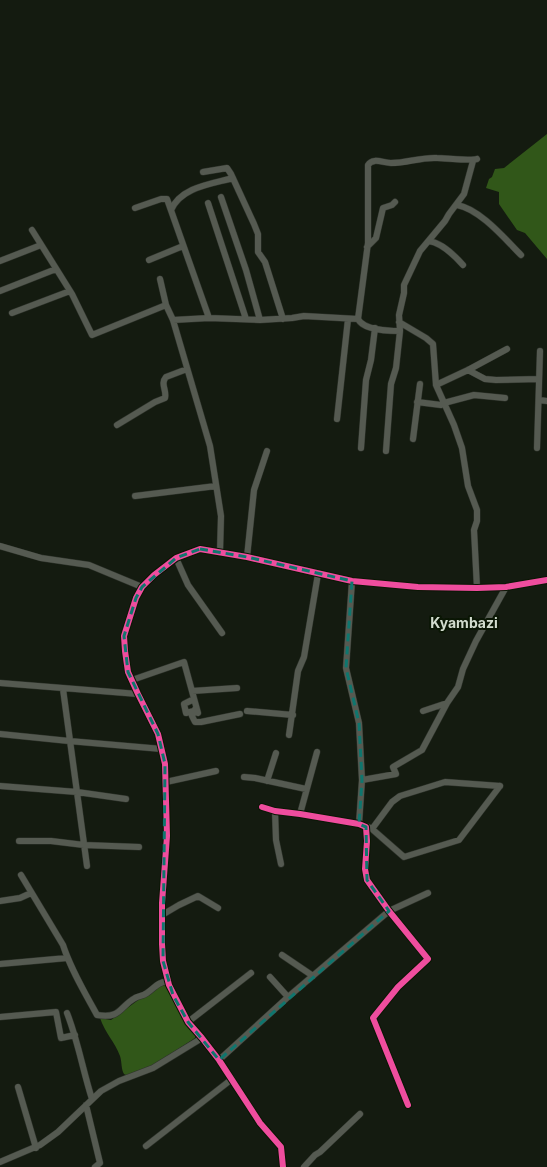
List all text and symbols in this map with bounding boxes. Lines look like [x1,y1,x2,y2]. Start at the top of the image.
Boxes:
district label: Kyambazi [430,614,498,631]

